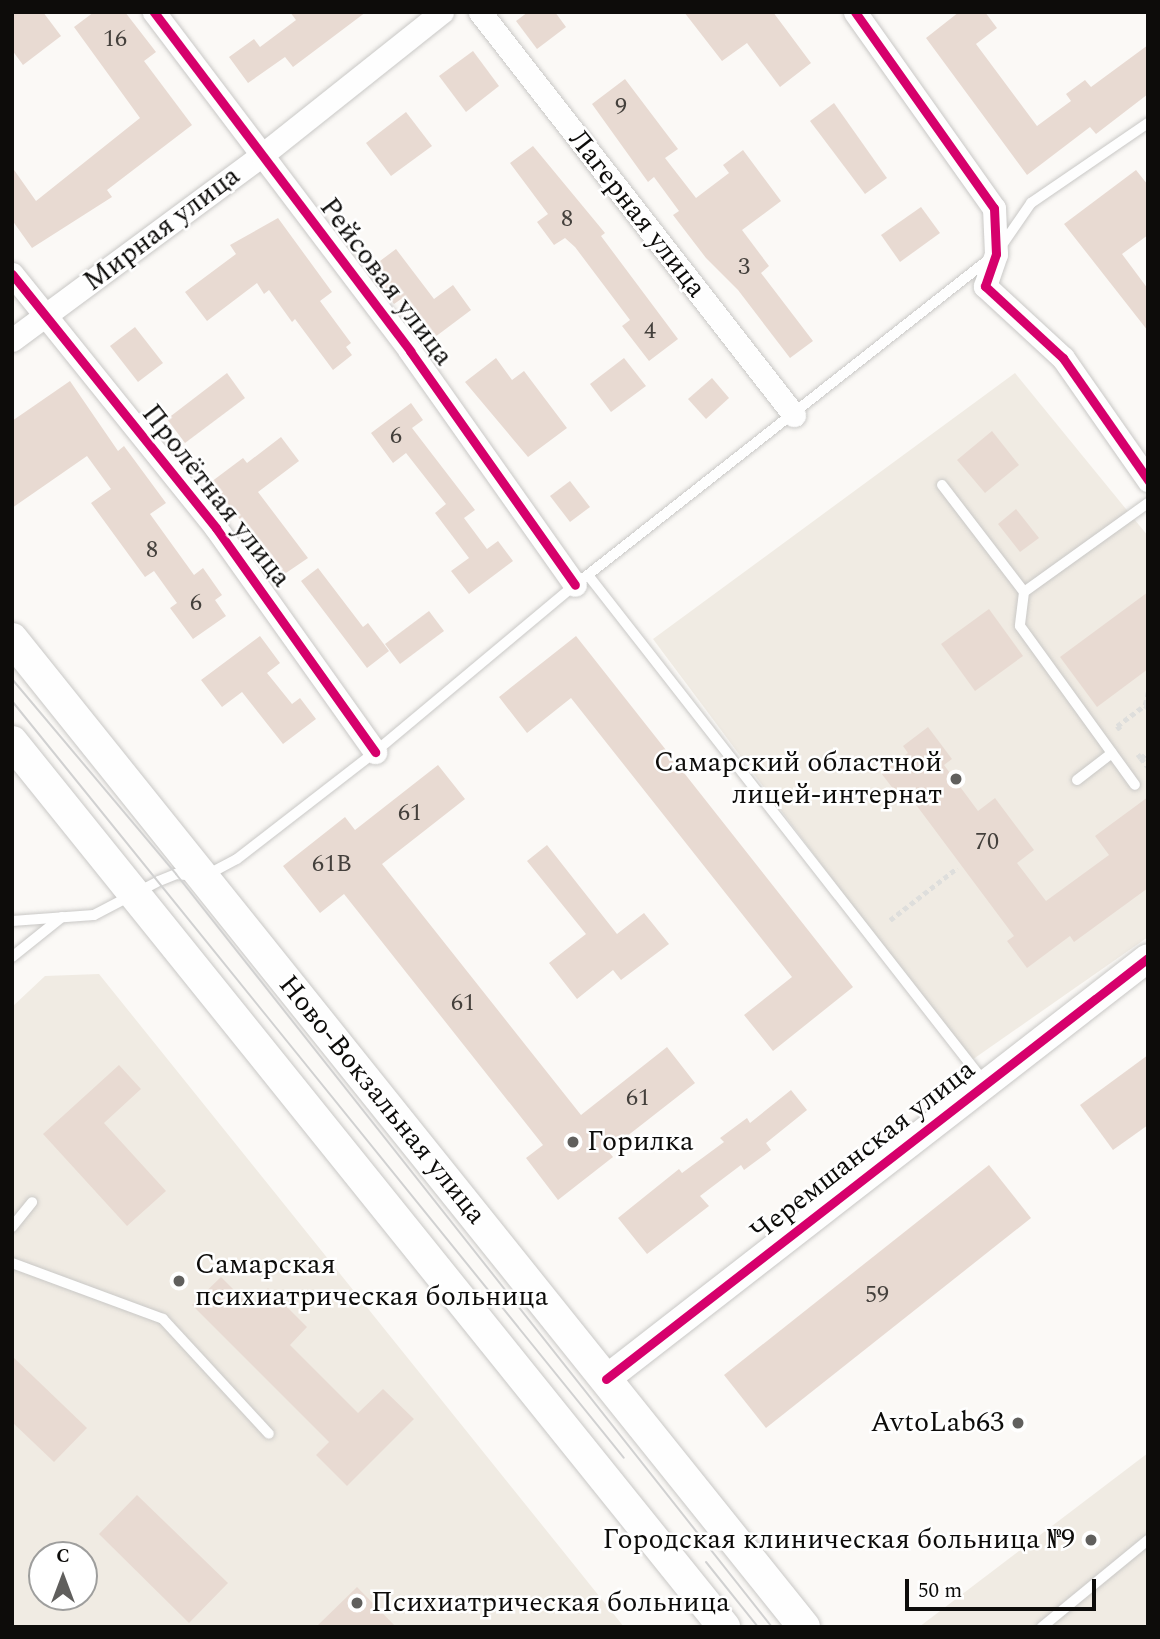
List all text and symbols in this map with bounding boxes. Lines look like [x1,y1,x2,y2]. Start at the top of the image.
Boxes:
house number: 16 [103,26,127,54]
house number: 9 [615,94,627,122]
street label: Лагерная улица [561,123,713,305]
street label: Мирная улица [77,159,247,299]
street label: Рейсовая улица [312,191,460,373]
house number: 8 [561,206,573,234]
house number: 3 [738,254,750,282]
house number: 4 [644,318,656,346]
street label: Пролётная улица [134,398,298,594]
house number: 6 [390,423,402,451]
house number: 8 [146,537,158,565]
house number: 6 [190,590,202,618]
place label: Самарский областной лицей-интернат [654,746,942,812]
marker: Самарский областной лицей-интернат [948,771,964,787]
house number: 61 [398,800,422,828]
house number: 70 [975,829,999,857]
house number: 61В [312,851,352,879]
street label: Ново-Вокзальная улица [271,969,493,1231]
house number: 61 [451,990,475,1018]
street label: Черемшанская улица [744,1053,982,1249]
house number: 61 [626,1085,650,1113]
place label: Горилка [587,1125,694,1159]
marker: Горилка [565,1134,581,1150]
place label: Самарская психиатрическая больница [195,1248,548,1314]
marker: Самарская психиатрическая больница [169,1271,189,1291]
house number: 59 [865,1282,889,1310]
place label: AvtoLab63 [870,1406,1004,1440]
marker: AvtoLab63 [1010,1415,1026,1431]
place label: Городская клиническая больница №9 [603,1523,1075,1557]
marker: Городская клиническая больница №9 [1081,1530,1101,1550]
north arrow [28,1541,98,1611]
text: С [56,1542,70,1571]
scale bar [908,1566,1099,1610]
text: 50 m [918,1575,962,1607]
place label: Психиатрическая больница [371,1586,730,1620]
marker: Психиатрическая больница [349,1595,365,1611]

